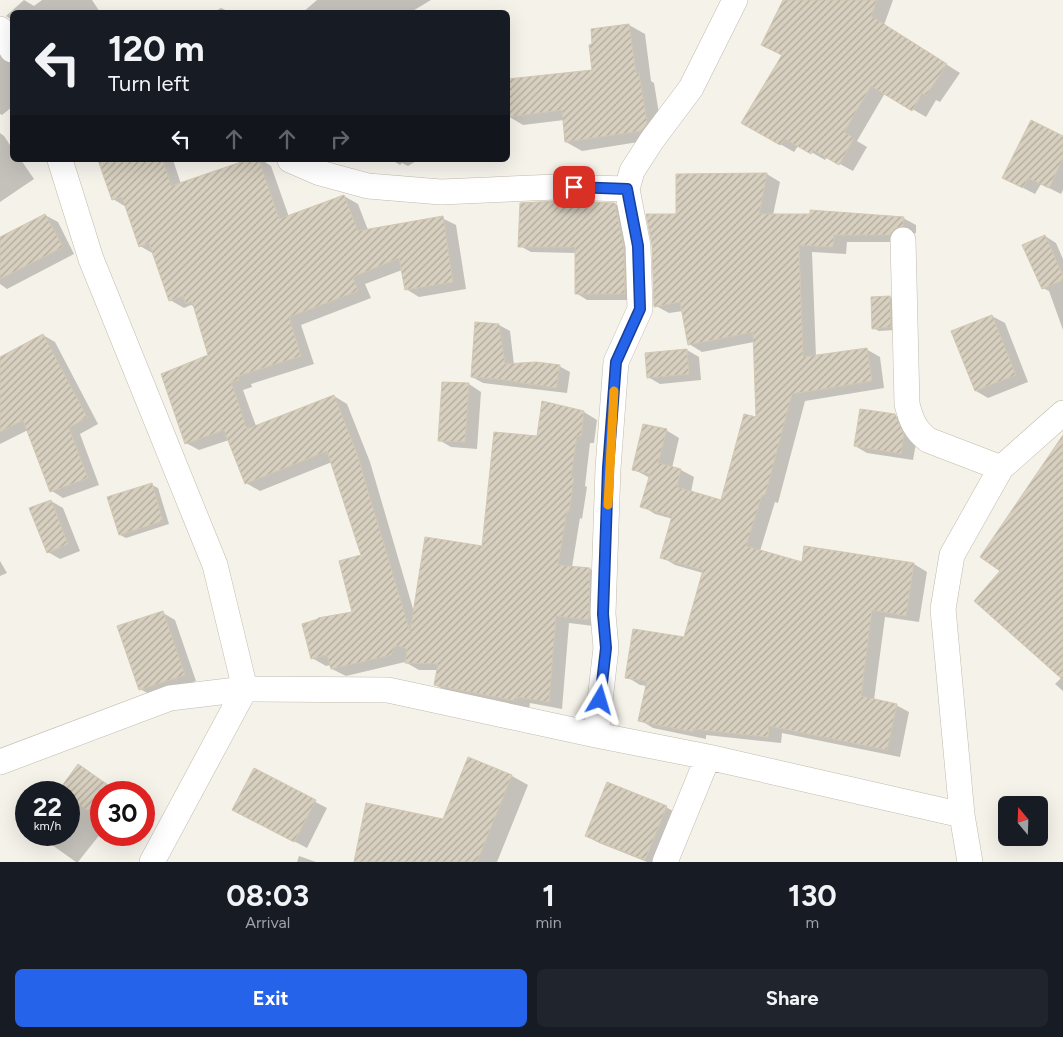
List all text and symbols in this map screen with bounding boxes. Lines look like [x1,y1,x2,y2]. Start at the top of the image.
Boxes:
text: 120 m [108,28,205,70]
icon: left [25,30,90,95]
text: Turn left [108,70,190,97]
icon: left [167,125,195,153]
icon: ahead [220,125,248,153]
icon: ahead [273,125,301,153]
icon: right [326,125,354,153]
pin [553,166,595,208]
icon: arrive [560,173,588,201]
position arrow [573,673,625,725]
speed limit sign: 30 [90,781,155,846]
text: 22 [33,792,62,822]
north arrow [998,796,1048,846]
map controls [998,796,1048,846]
text: km/h [34,819,61,833]
text: 08:03 [226,877,309,914]
text: 1 [542,877,555,914]
text: 130 [788,877,837,914]
text: Arrival [245,913,290,932]
text: min [535,913,562,932]
text: m [806,913,819,932]
button: Exit [15,969,527,1027]
button: Share [537,969,1048,1027]

